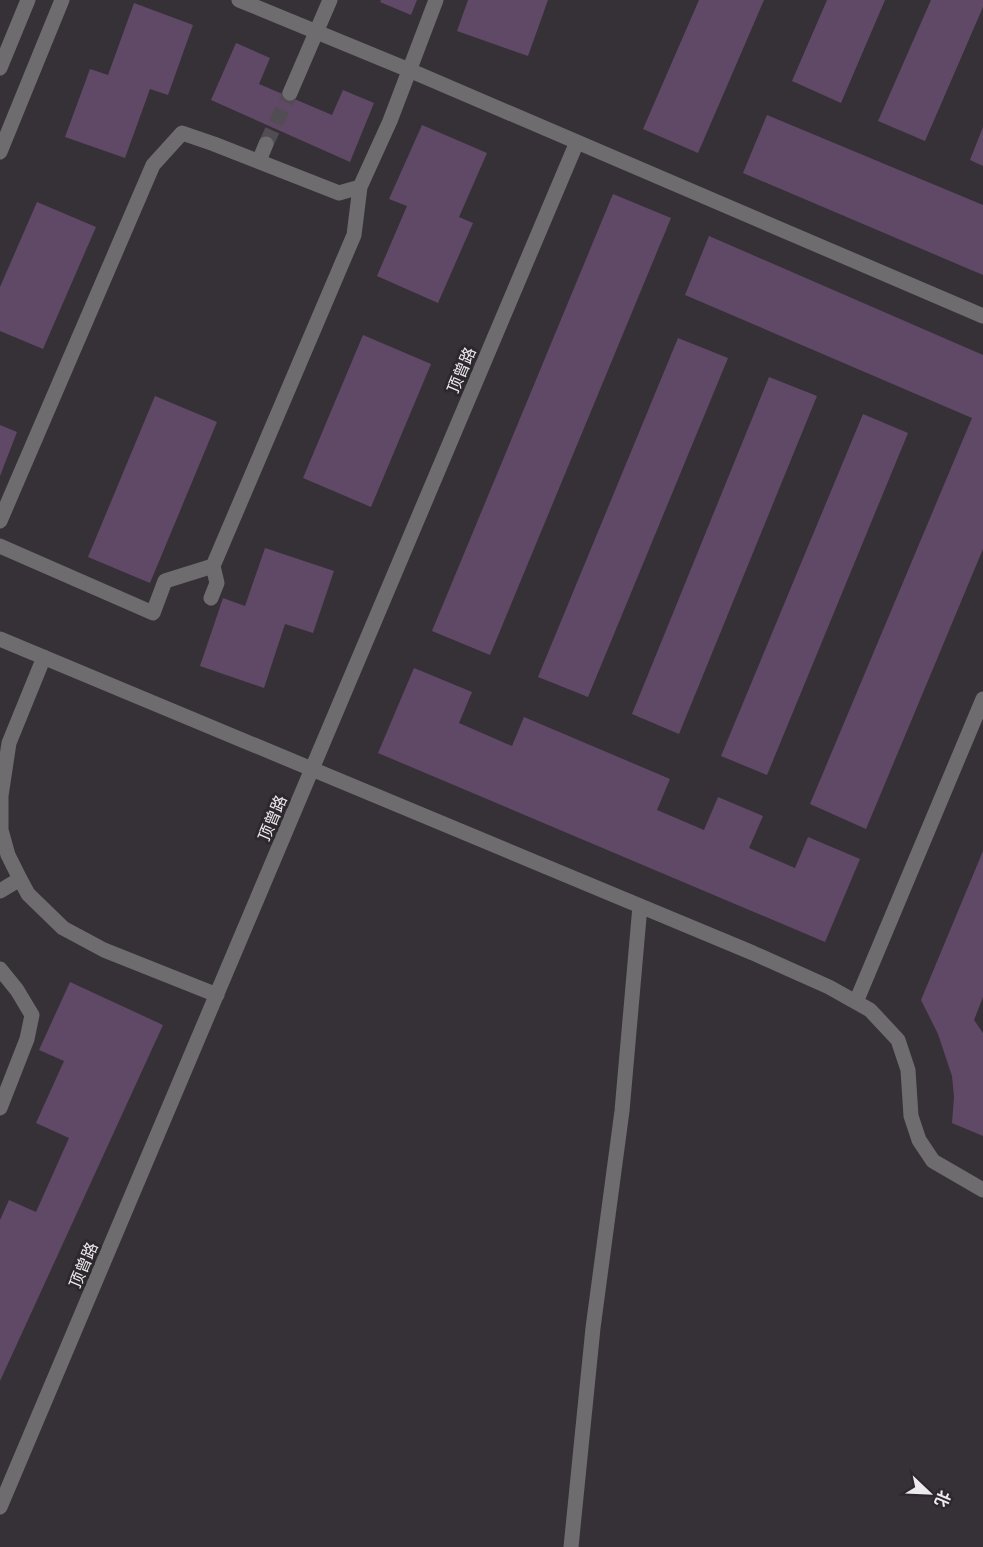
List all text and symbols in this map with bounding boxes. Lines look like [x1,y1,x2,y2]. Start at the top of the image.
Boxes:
street label: 顶曾路 [441,344,481,396]
street label: 顶曾路 [252,792,292,844]
street label: 顶曾路 [63,1239,103,1291]
north arrow [899,1463,959,1523]
text: 北 [930,1487,956,1511]

